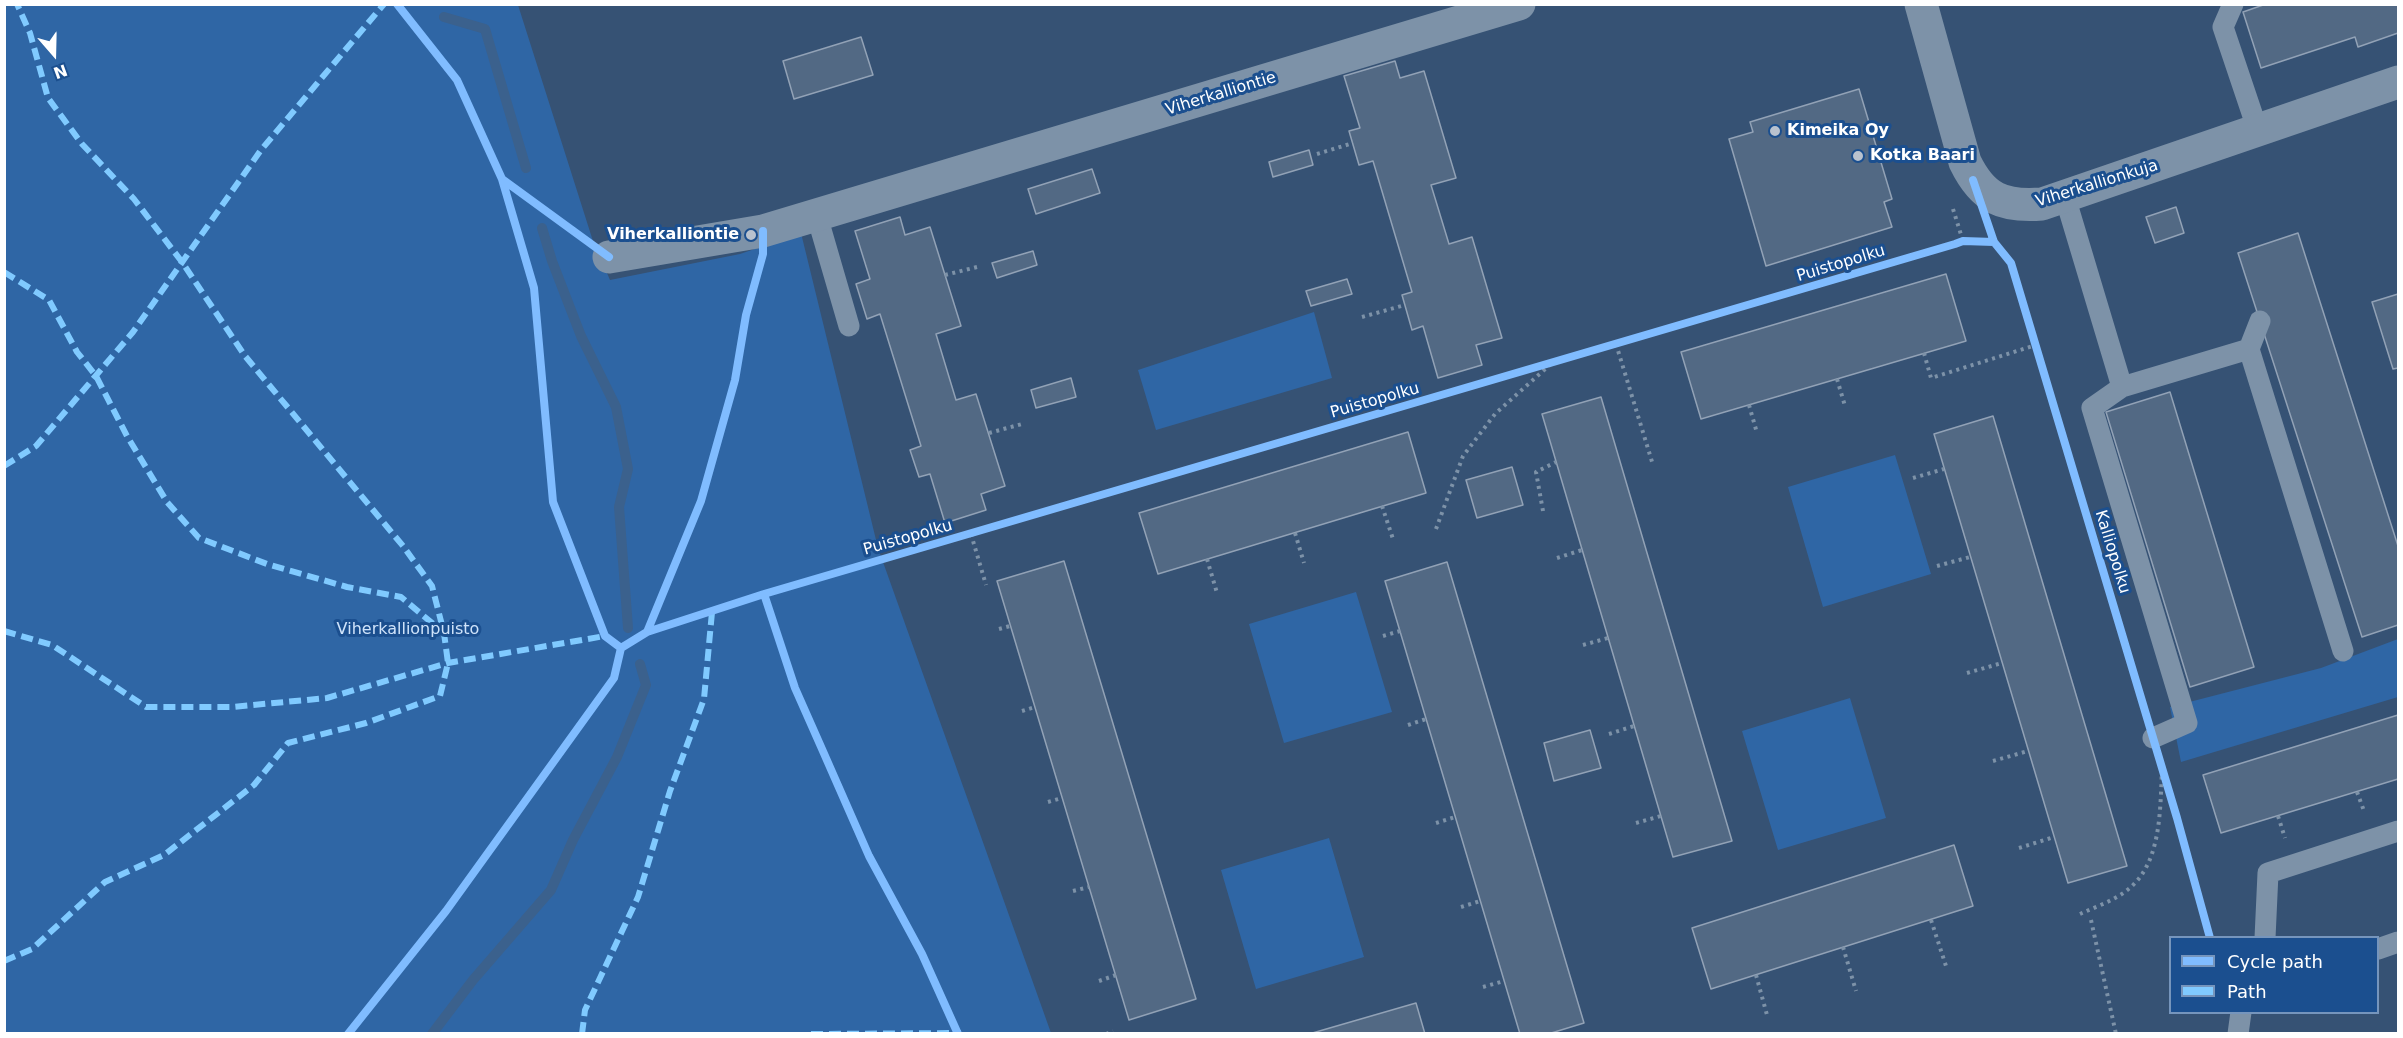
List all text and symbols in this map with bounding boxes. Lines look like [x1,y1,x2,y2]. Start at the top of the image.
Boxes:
north arrow [24,24,84,84]
text: N [51,60,70,83]
street label: Viherkalliontie [1164,68,1278,120]
place label: Kimeika Oy [1787,121,1889,141]
marker: Kimeika Oy [1768,124,1782,138]
place label: Kotka Baari [1870,146,1975,166]
marker: Kotka Baari [1851,149,1865,163]
street label: Viherkallionkuja [2034,156,2160,212]
place label: Viherkalliontie [607,225,739,245]
marker: Viherkalliontie [744,228,758,242]
street label: Puistopolku [1794,241,1888,287]
street label: Puistopolku [1328,379,1422,423]
street label: Kalliopolku [2090,508,2134,596]
street label: Puistopolku [861,516,955,560]
park label: Viherkallionpuisto [337,620,479,640]
legend [2169,936,2379,1014]
text: Cycle path [2227,951,2323,972]
text: Path [2227,981,2267,1002]

